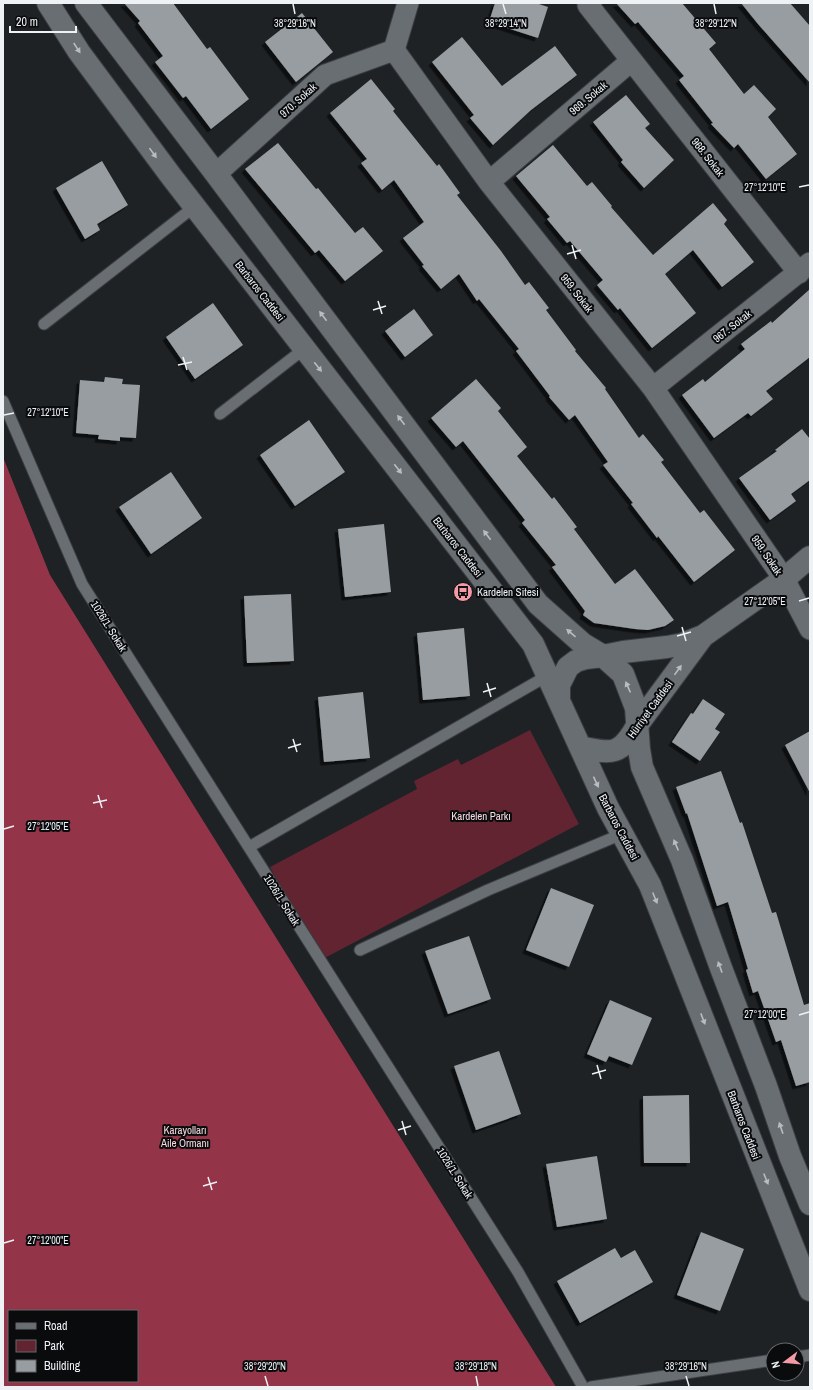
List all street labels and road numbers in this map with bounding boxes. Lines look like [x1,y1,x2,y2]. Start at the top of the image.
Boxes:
street label: 969. Sokak [566,78,610,118]
street label: 970. Sokak [277,79,320,120]
street label: 968. Sokak [689,135,728,179]
street label: Barbaros Caddesi [232,258,288,324]
street label: 959. Sokak [558,271,597,315]
street label: 967. Sokak [710,306,754,345]
street label: Barbaros Caddesi [430,514,486,580]
street label: 959. Sokak [749,532,786,578]
street label: 1026/1. Sokak [88,598,130,655]
street label: Hürriyet Caddesi [624,677,676,741]
street label: Barbaros Caddesi [596,792,642,862]
street label: 1026/1. Sokak [261,872,303,929]
street label: Barbaros Caddesi [724,1089,764,1161]
street label: 1026/1. Sokak [434,1145,476,1202]

